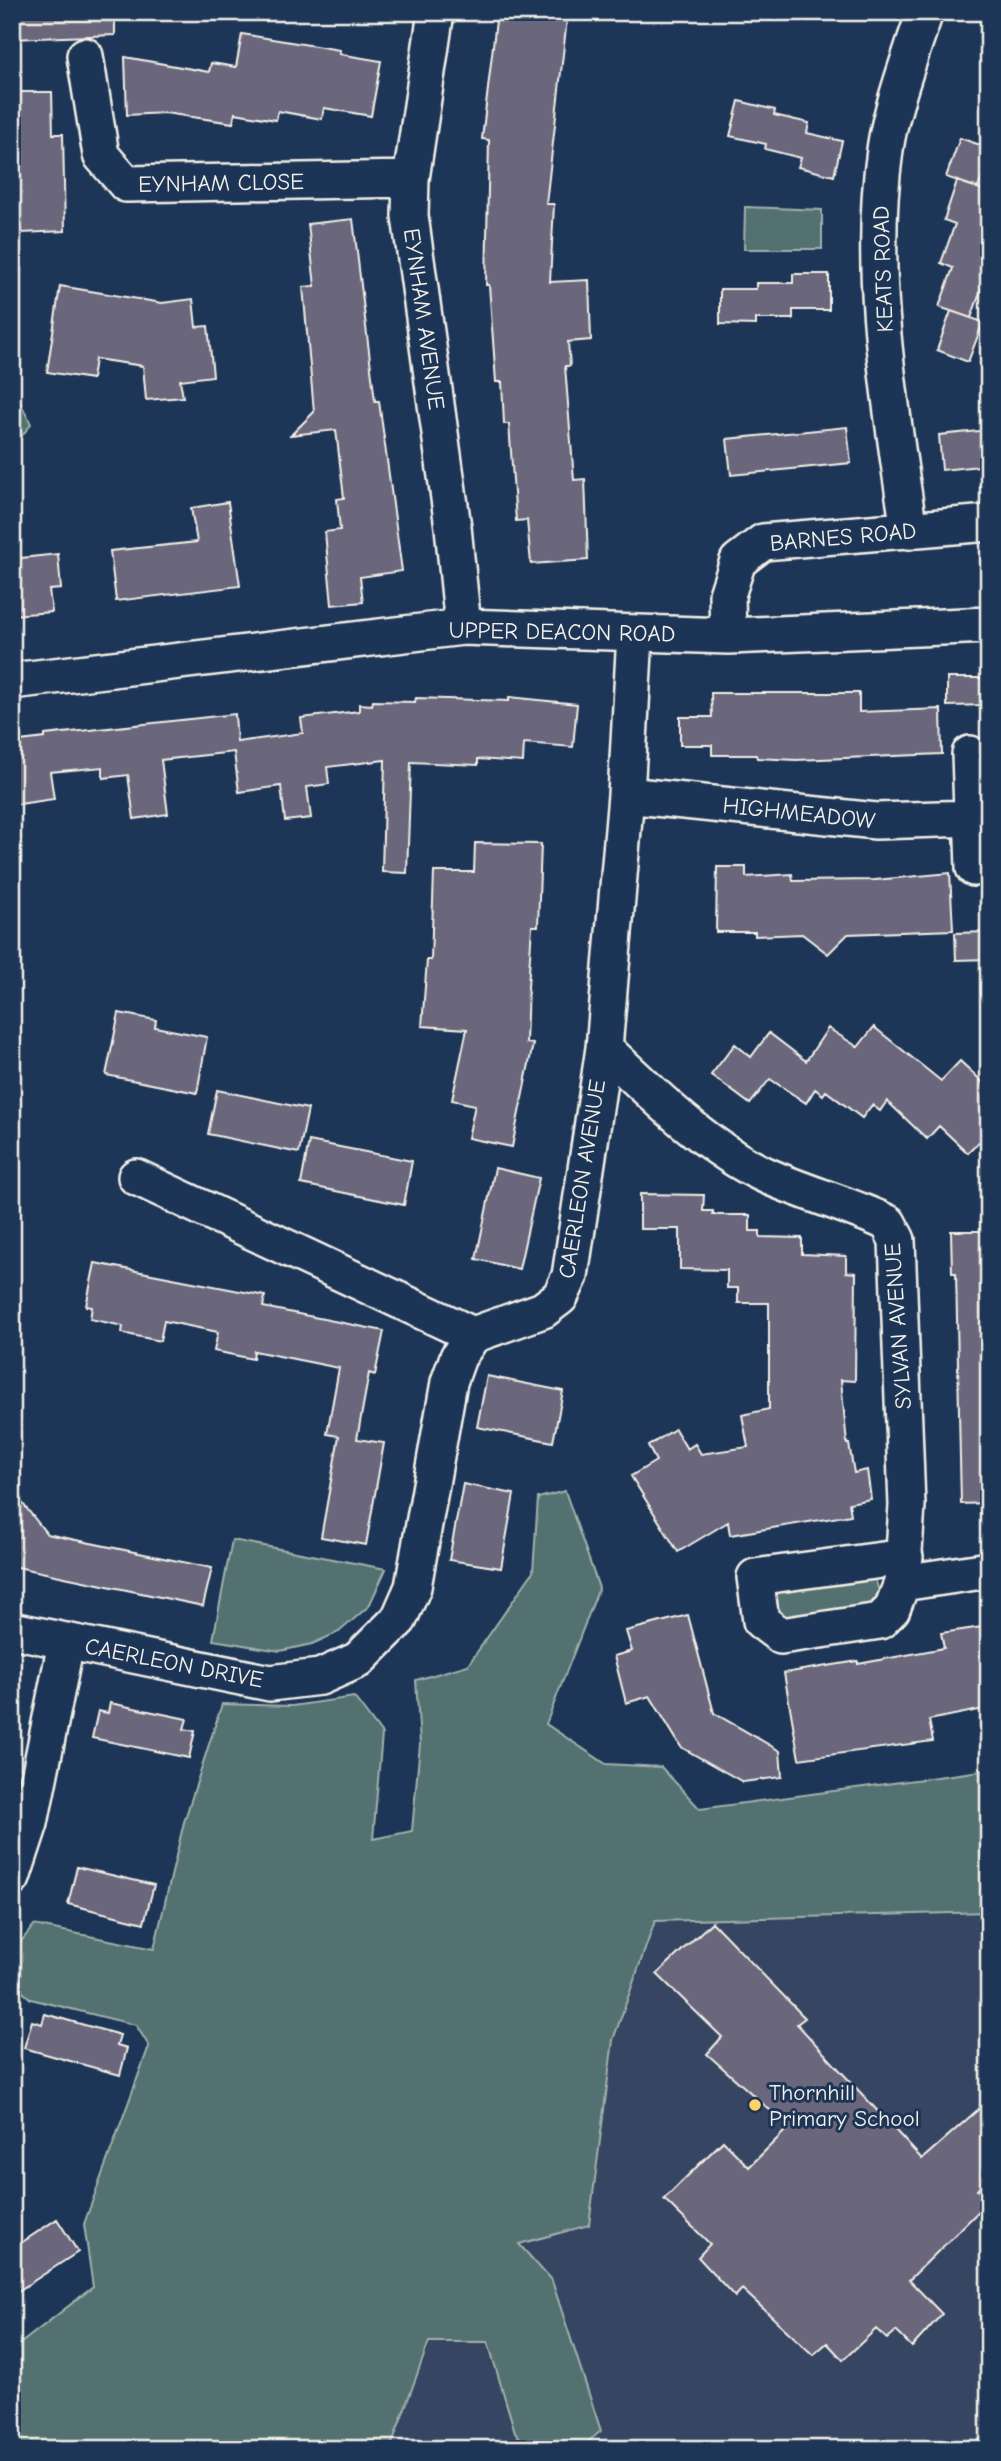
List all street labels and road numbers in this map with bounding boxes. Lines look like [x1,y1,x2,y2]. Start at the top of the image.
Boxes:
street label: EYNHAM CLOSE [138,168,304,198]
street label: KEATS ROAD [867,205,899,333]
street label: EYNHAM AVENUE [398,226,450,412]
street label: BARNES ROAD [769,517,917,557]
street label: UPPER DEACON ROAD [448,617,676,647]
street label: HIGHMEADOW [721,792,877,834]
street label: CAERLEON AVENUE [553,1077,611,1281]
street label: SYLVAN AVENUE [879,1242,917,1410]
street label: CAERLEON DRIVE [82,1632,266,1694]

